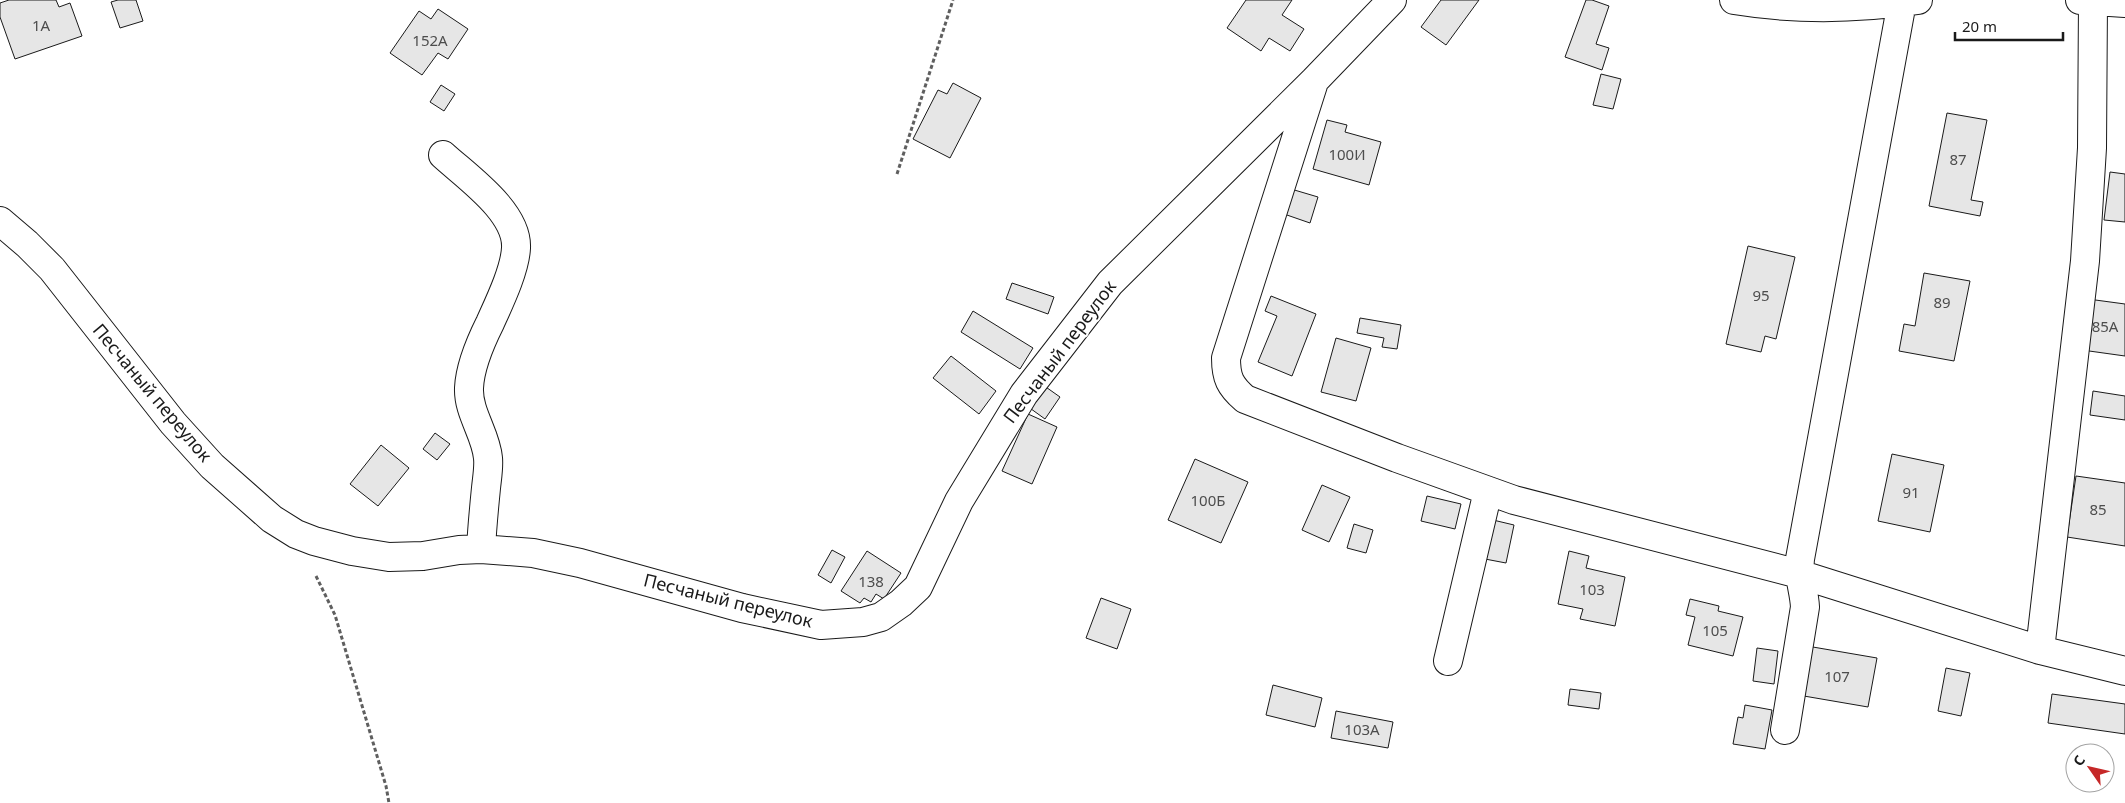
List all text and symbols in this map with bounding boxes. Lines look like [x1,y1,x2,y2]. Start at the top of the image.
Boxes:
scale bar [1955,10,2062,42]
house number: 1А [32,15,51,35]
text: 20 m [1962,16,1997,36]
house number: 152А [412,30,448,50]
house number: 100И [1328,144,1366,164]
house number: 87 [1949,149,1967,169]
street label: Песчаный переулок [997,275,1121,428]
house number: 95 [1752,285,1770,305]
house number: 89 [1933,292,1951,312]
house number: 85А [2092,316,2119,336]
street label: Песчаный переулок [88,318,218,467]
house number: 91 [1902,482,1920,502]
house number: 100Б [1191,490,1225,510]
house number: 85 [2089,499,2107,519]
street label: Песчаный переулок [641,567,816,633]
house number: 138 [858,571,884,591]
house number: 103 [1579,579,1605,599]
house number: 105 [1702,620,1728,640]
house number: 107 [1824,666,1850,686]
house number: 103А [1344,719,1380,739]
north arrow [2065,743,2115,793]
text: С [2068,751,2089,770]

